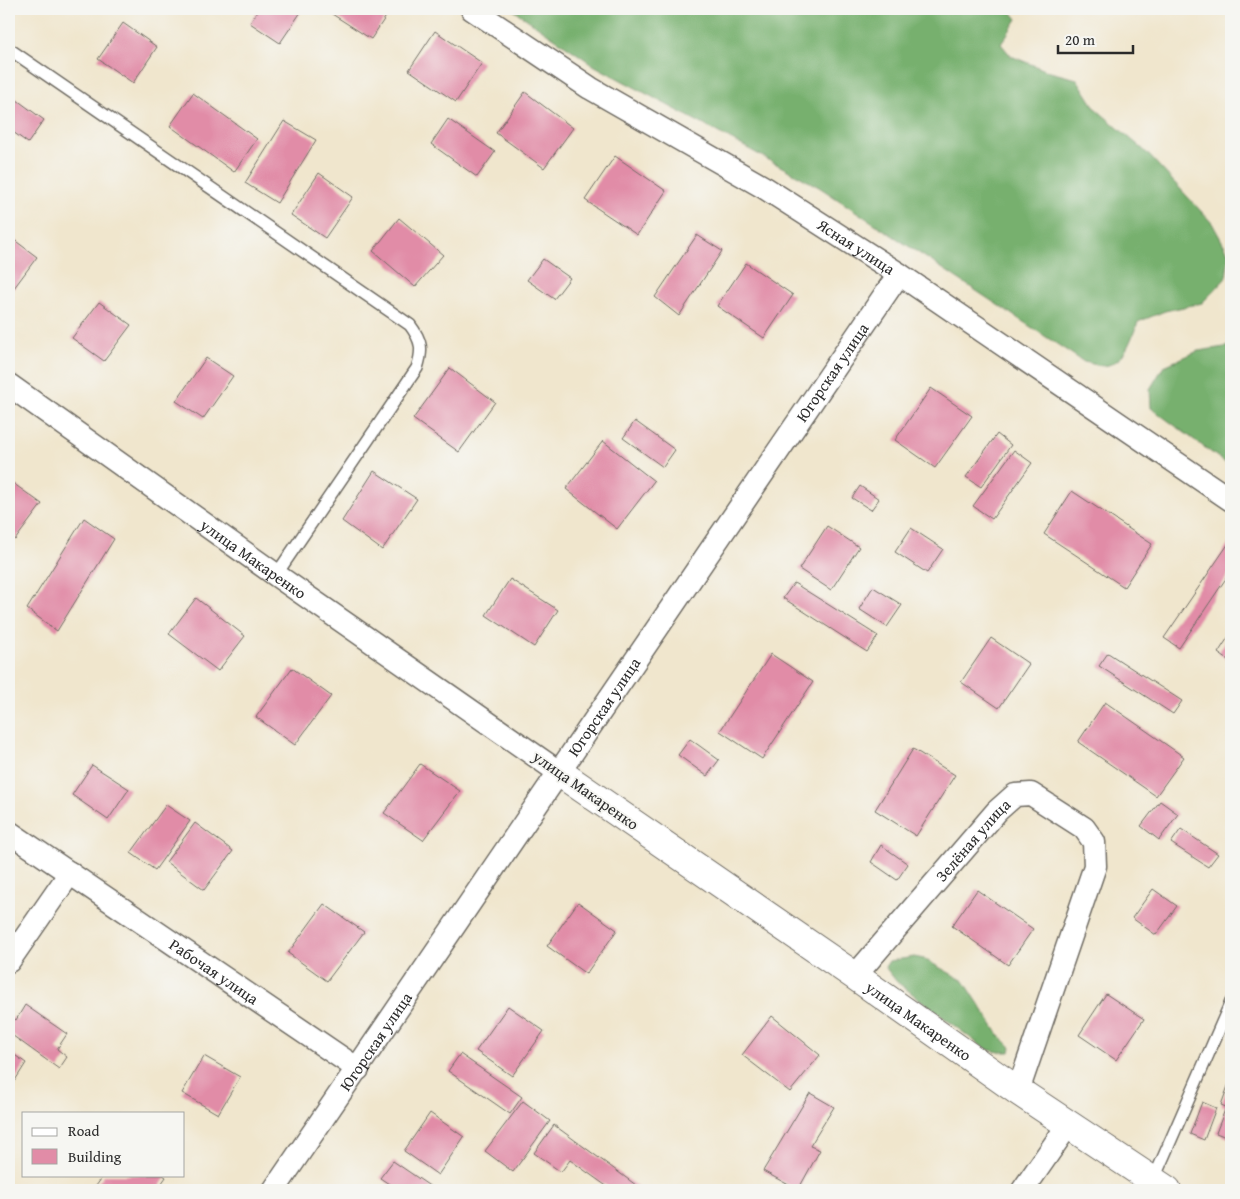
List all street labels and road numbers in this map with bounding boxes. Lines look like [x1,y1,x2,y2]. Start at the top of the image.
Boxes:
street label: Ясная улица [812,212,900,281]
street label: Югорская улица [790,318,875,427]
street label: улица Макаренко [195,512,311,605]
street label: Югорская улица [561,652,646,761]
street label: улица Макаренко [527,744,644,836]
street label: Зелёная улица [929,792,1016,887]
street label: Рабочая улица [165,932,264,1011]
street label: улица Макаренко [860,975,977,1067]
street label: Югорская улица [333,987,418,1096]

